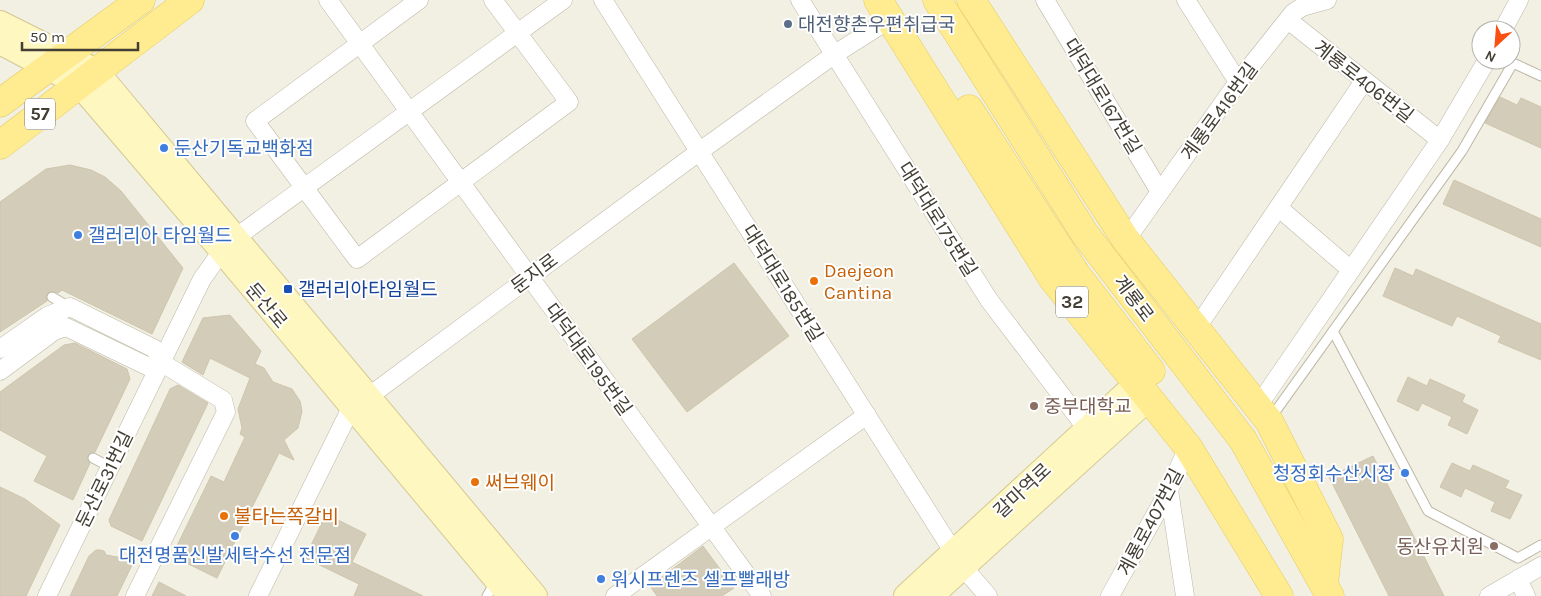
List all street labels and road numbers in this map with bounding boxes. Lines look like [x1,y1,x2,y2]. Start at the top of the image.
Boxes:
street label: 대덕대로167번길 [1059,35,1145,158]
street label: 계룡로406번길 [1309,36,1418,127]
street label: 계룡로416번길 [1177,59,1263,165]
road number: 57 [25,98,55,130]
street label: 대덕대로175번길 [893,158,981,281]
street label: 대덕대로185번길 [737,221,827,346]
street label: 둔지로 [507,249,562,298]
street label: 계룡로 [1109,271,1158,326]
street label: 둔산로 [241,278,292,333]
road number: 32 [1056,286,1088,318]
street label: 대덕대로195번길 [540,299,636,420]
street label: 둔산로31번길 [72,427,138,531]
street label: 갈마역로 [990,459,1056,523]
street label: 계룡로407번길 [1113,465,1188,580]

